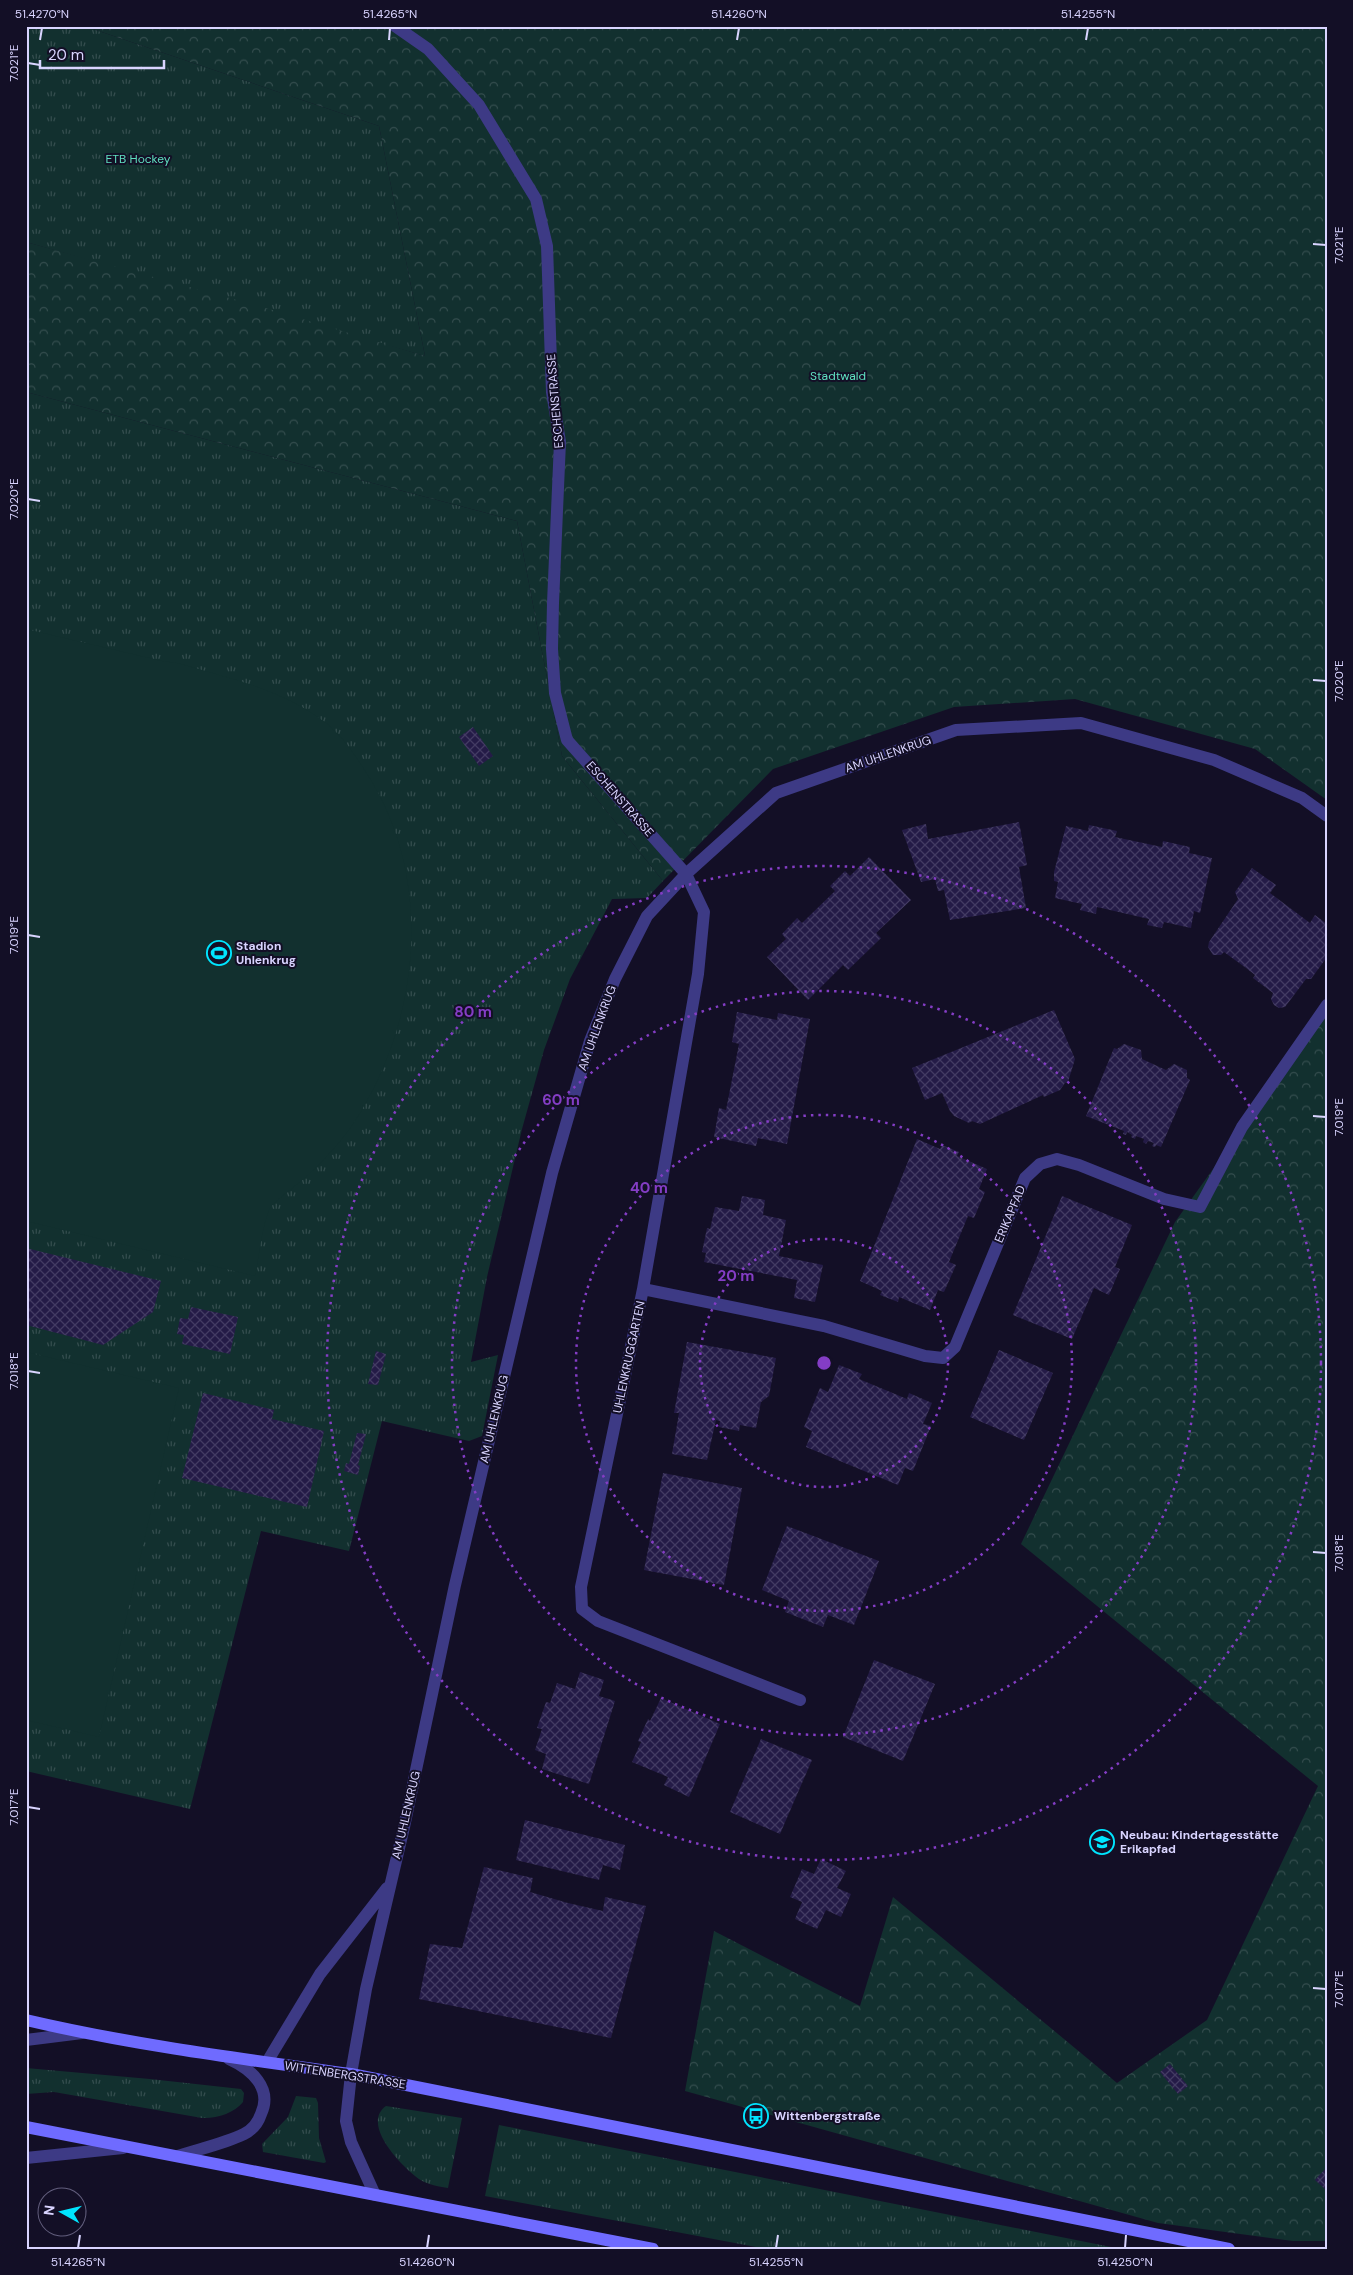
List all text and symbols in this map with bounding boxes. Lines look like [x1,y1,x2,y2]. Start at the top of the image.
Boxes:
text: 51.4270°N [15,6,69,22]
text: 51.4265°N [363,6,417,22]
text: 51.4260°N [711,6,767,22]
text: 51.4255°N [1061,6,1115,22]
scale bar [40,38,164,70]
text: 7.021°E [6,44,22,82]
text: 20 m [48,45,84,65]
park label: ETB Hockey [106,151,171,167]
text: 7.021°E [1331,226,1347,264]
street label: ESCHENSTRASSE [543,353,567,449]
park label: Stadtwald [810,368,866,384]
text: 7.020°E [6,478,22,520]
text: 7.020°E [1331,660,1347,702]
street label: AM UHLENKRUG [843,732,933,776]
street label: ESCHENSTRASSE [583,758,657,840]
text: 7.019°E [6,916,22,954]
place label: Stadion Uhlenkrug [236,938,296,968]
sports icon: Stadion Uhlenkrug [206,940,232,966]
street label: AM UHLENKRUG [574,983,620,1073]
text: 80 m [454,1002,492,1022]
text: 60 m [542,1090,580,1110]
text: 7.019°E [1331,1098,1347,1136]
text: 40 m [630,1178,668,1198]
street label: ERIKAPFAD [991,1183,1029,1245]
text: 20 m [718,1266,754,1286]
street label: UHLENKRUGGARTEN [609,1299,649,1415]
text: 7.018°E [6,1352,22,1390]
centre of rings [815,1354,833,1372]
street label: AM UHLENKRUG [476,1373,512,1465]
text: 7.018°E [1331,1534,1347,1572]
street label: AM UHLENKRUG [388,1769,424,1861]
text: 7.017°E [6,1788,22,1825]
place label: Neubau: Kindertagesstätte Erikapfad [1120,1827,1279,1857]
school or university icon: Neubau: Kindertagesstätte Erikapfad [1089,1829,1115,1855]
text: 7.017°E [1331,1970,1347,2007]
street label: WITTENBERGSTRASSE [283,2058,407,2093]
bus stop icon: Wittenbergstraße [743,2103,769,2129]
place label: Wittenbergstraße [774,2108,880,2124]
north arrow [38,2188,88,2238]
text: N [40,2204,59,2217]
text: 51.4265°N [51,2254,105,2270]
text: 51.4260°N [399,2254,455,2270]
text: 51.4255°N [749,2254,803,2270]
text: 51.4250°N [1097,2254,1153,2270]

